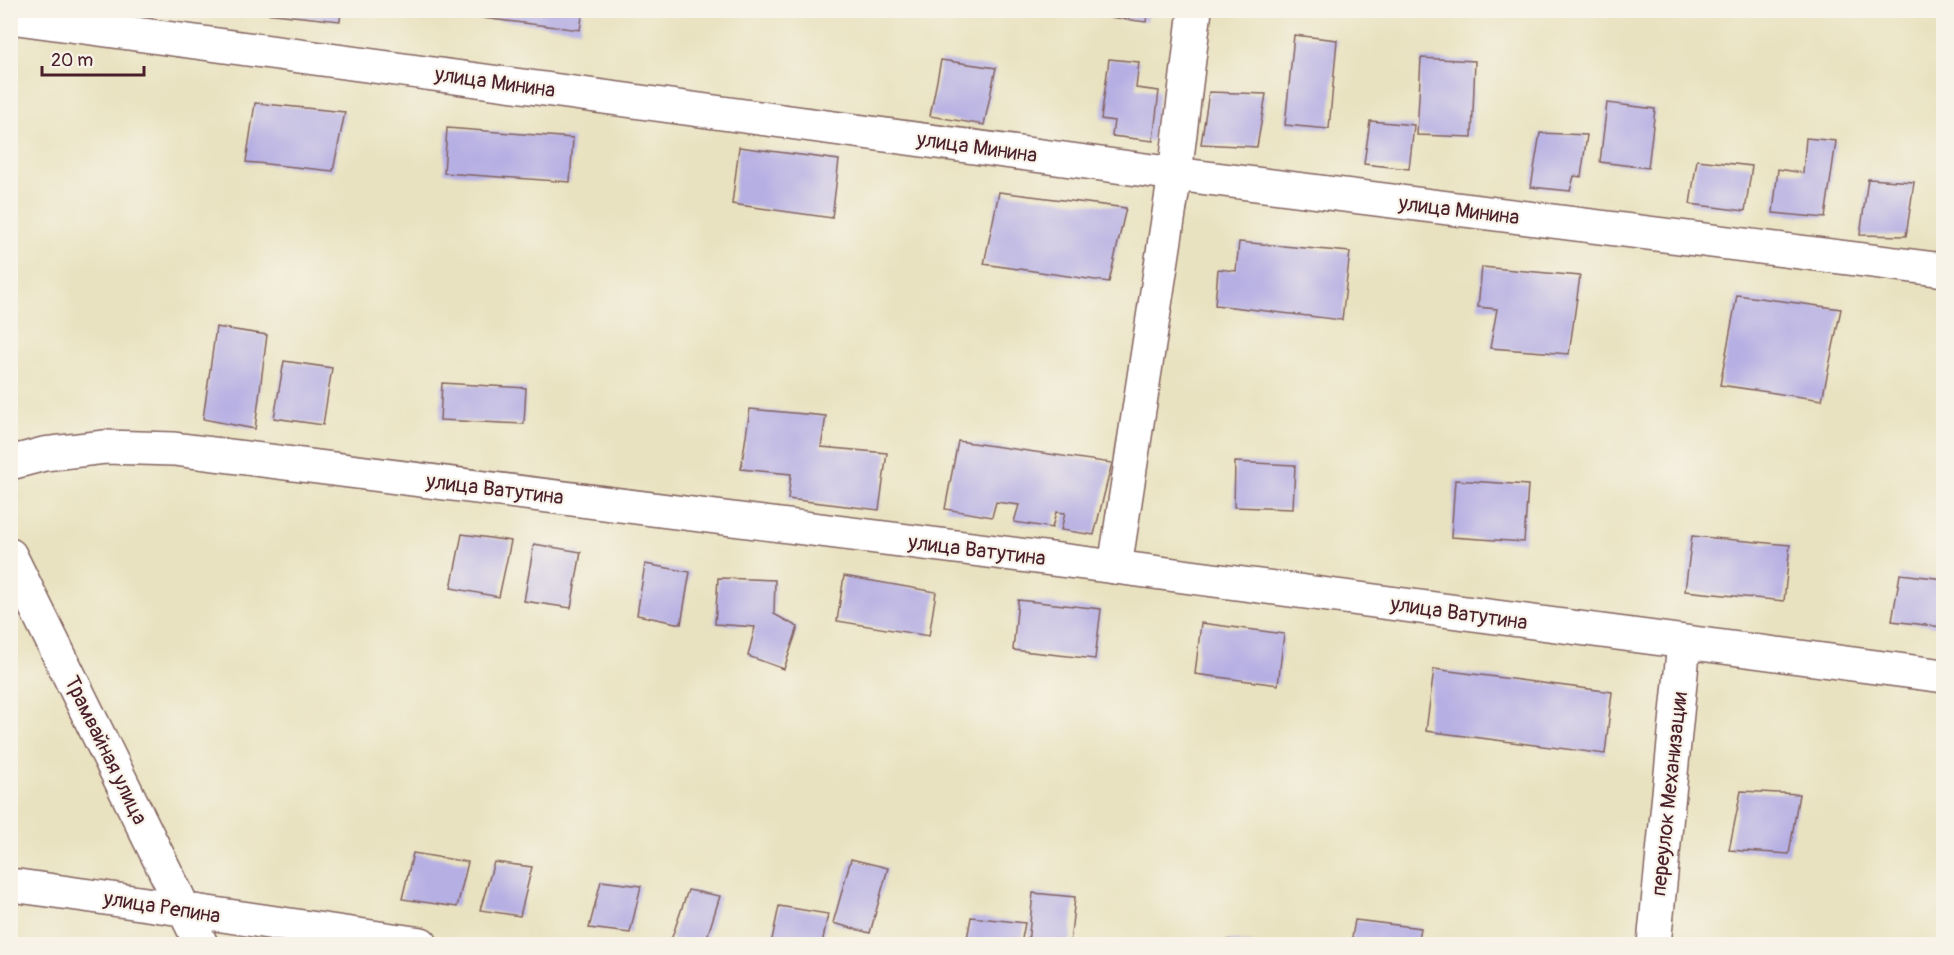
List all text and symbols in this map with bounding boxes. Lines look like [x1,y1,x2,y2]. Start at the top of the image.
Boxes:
scale bar [42,39,144,77]
text: 20 m [51,49,93,72]
street label: улица Минина [432,61,557,104]
street label: улица Минина [914,126,1039,169]
street label: улица Минина [1396,190,1521,231]
street label: улица Ватутина [424,468,565,511]
street label: улица Ватутина [906,529,1047,572]
street label: улица Ватутина [1388,590,1529,636]
street label: Трамвайная улица [58,671,153,829]
street label: переулок Механизации [1645,691,1694,898]
street label: улица Репина [101,885,222,930]

